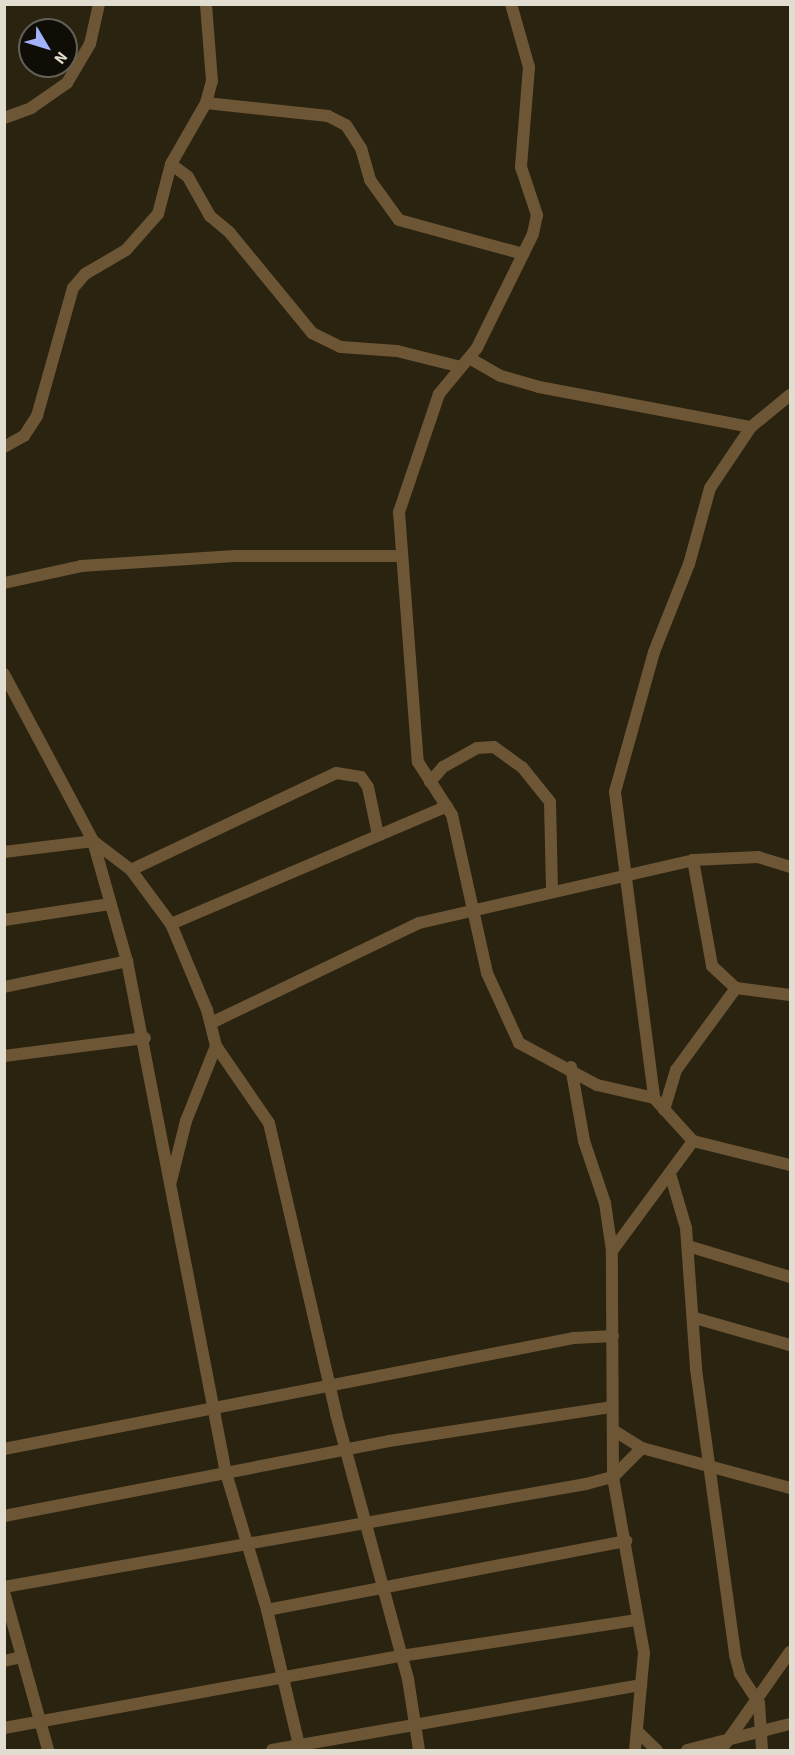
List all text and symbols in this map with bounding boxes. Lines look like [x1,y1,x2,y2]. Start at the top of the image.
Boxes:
north arrow [18,18,78,78]
text: N [49,47,73,69]

